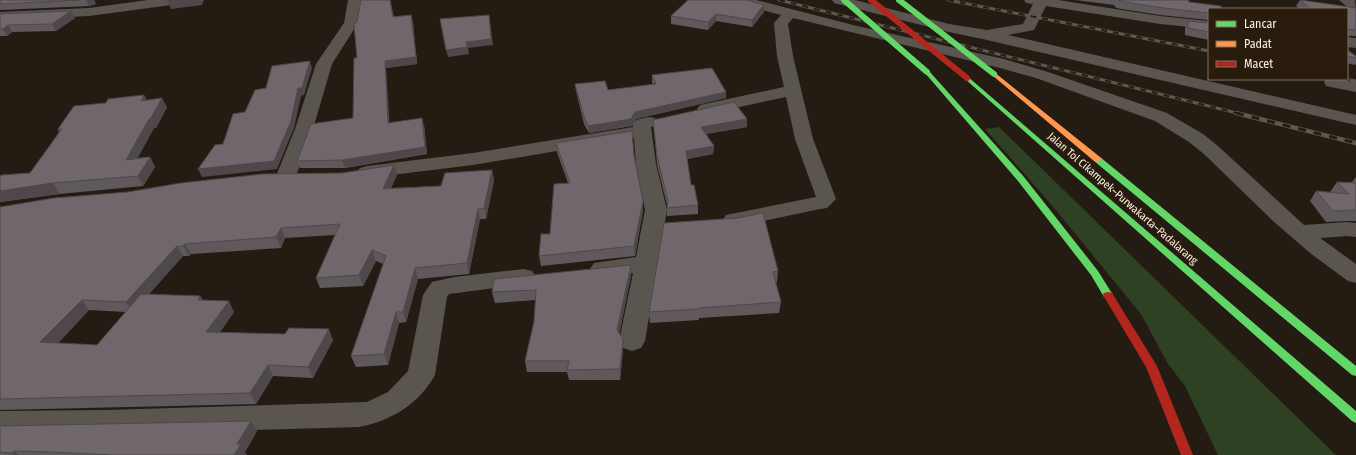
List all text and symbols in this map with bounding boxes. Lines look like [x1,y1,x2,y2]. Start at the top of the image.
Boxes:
legend [1208,8,1348,80]
text: Lancar [1244,17,1277,31]
text: Padat [1244,37,1272,51]
text: Macet [1244,57,1273,71]
street label: Jalan Tol Cikampek–Purwakarta–Padalarang [1045,130,1201,268]

